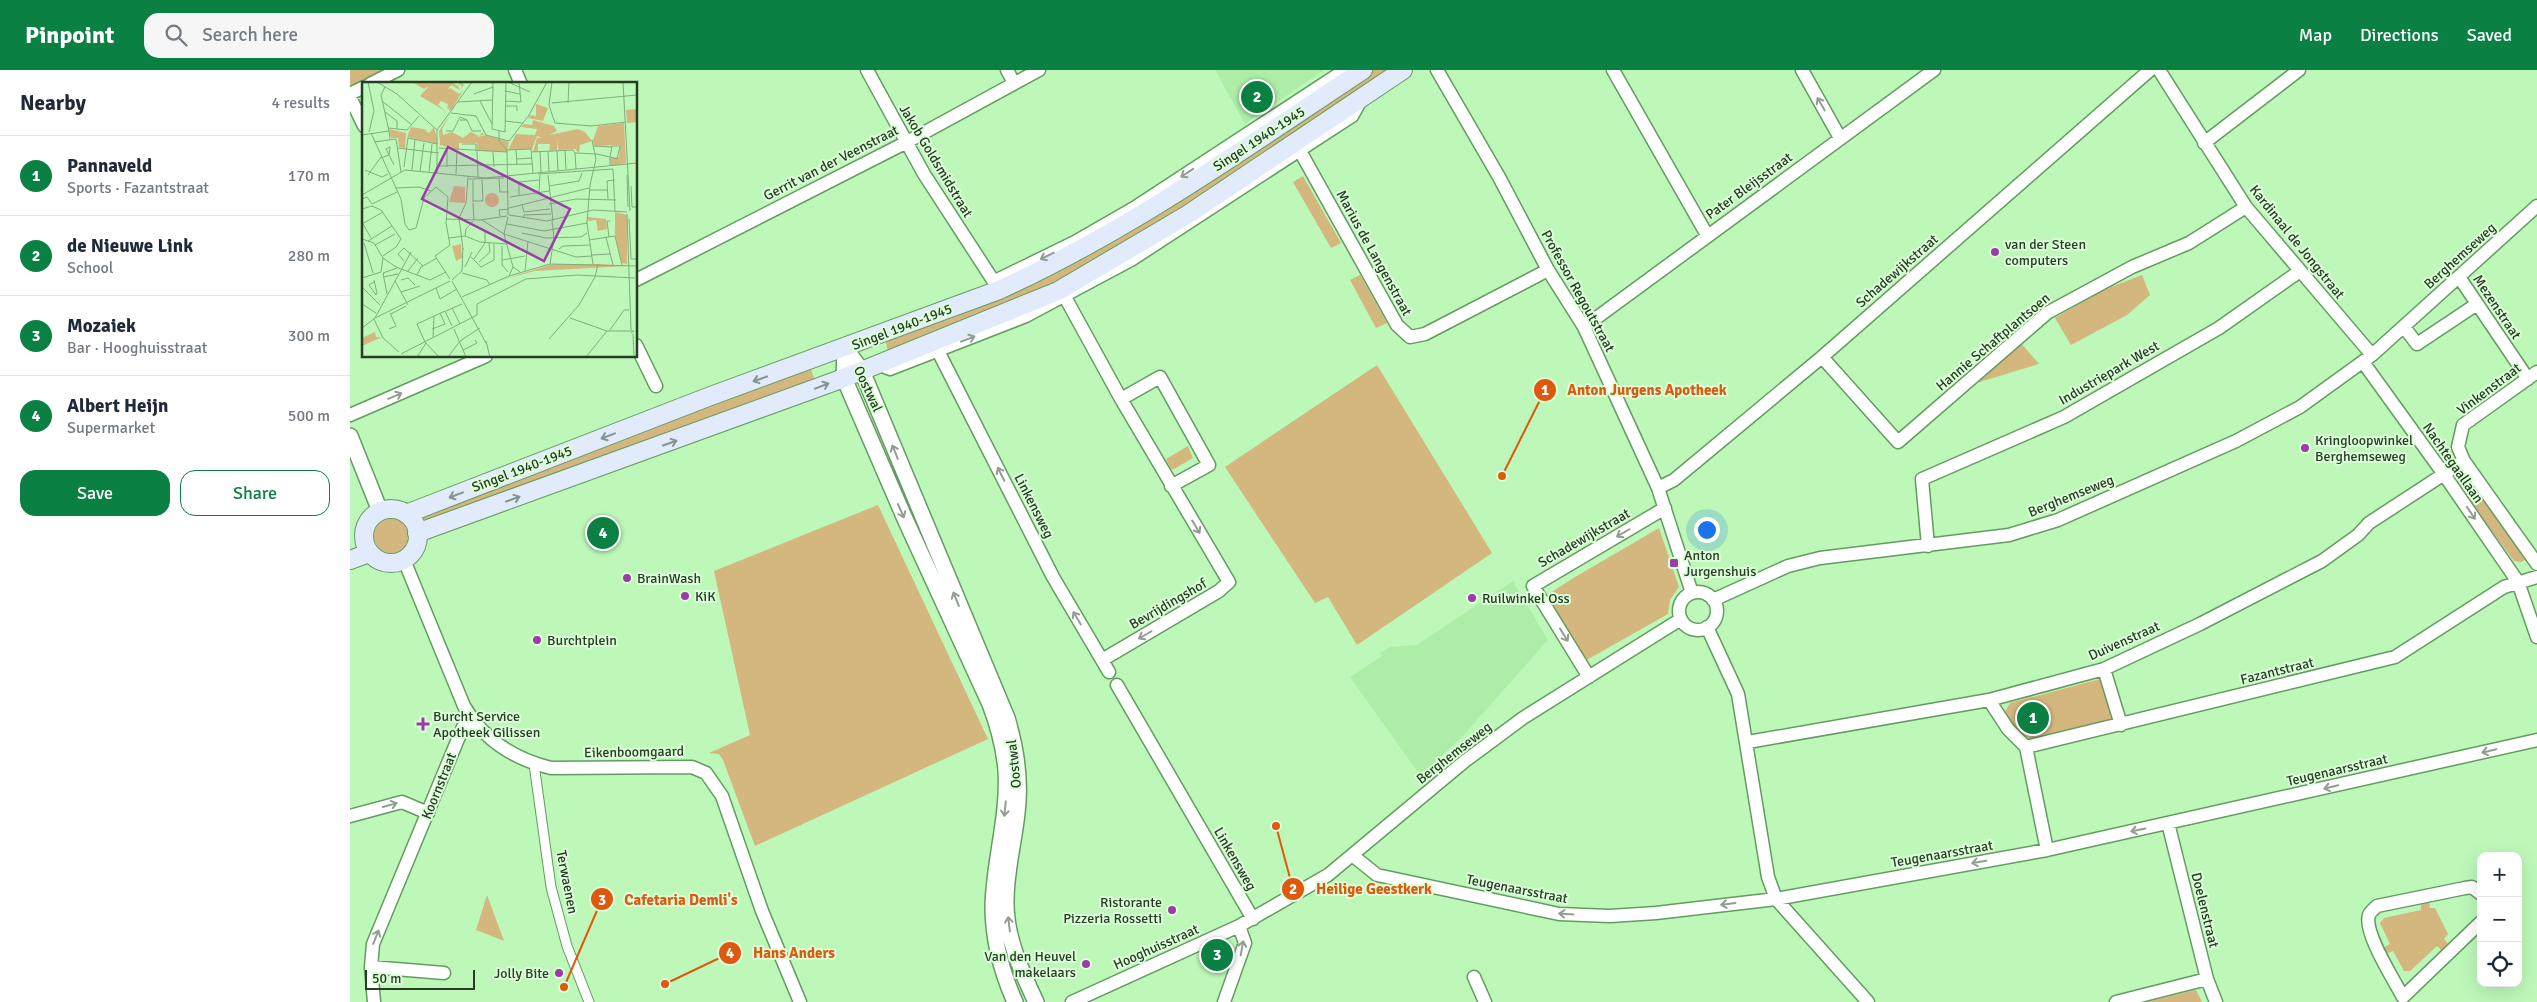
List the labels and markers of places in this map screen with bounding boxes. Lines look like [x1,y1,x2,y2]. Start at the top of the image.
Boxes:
pin: 2 [1241,78,1273,116]
place label: van der Steen computers [2005,236,2086,269]
marker: van der Steen computers [1989,246,2001,258]
callout: Anton Jurgens Apotheek [1533,375,1737,405]
place label: Kringloopwinkel Berghemseweg [2315,432,2413,465]
marker: Kringloopwinkel Berghemseweg [2299,442,2311,454]
pin: 4 [587,514,619,552]
place label: Anton Jurgenshuis [1684,547,1756,580]
marker: Anton Jurgenshuis [1668,557,1680,569]
place label: BrainWash [637,570,701,587]
marker: BrainWash [621,572,633,584]
place label: KiK [695,588,716,605]
marker: KiK [679,590,691,602]
place label: Ruilwinkel Oss [1482,590,1570,607]
marker: Ruilwinkel Oss [1466,592,1478,604]
place label: Burchtplein [547,632,617,649]
marker: Burchtplein [531,634,543,646]
pin: 1 [2017,699,2049,737]
place label: Burcht Service Apotheek Gilissen [433,708,540,741]
marker: Burcht Service Apotheek Gilissen [417,718,429,730]
callout: Heilige Geestkerk [1281,874,1442,904]
callout: Cafetaria Demli's [589,884,747,914]
place label: Ristorante Pizzeria Rossetti [1063,894,1162,927]
marker: Ristorante Pizzeria Rossetti [1166,904,1178,916]
pin: 3 [1201,936,1233,974]
callout: Hans Anders [718,938,845,968]
place label: Van den Heuvel makelaars [984,948,1076,981]
marker: Van den Heuvel makelaars [1080,958,1092,970]
place label: Jolly Bite [494,965,549,982]
marker: Jolly Bite [553,967,565,979]

